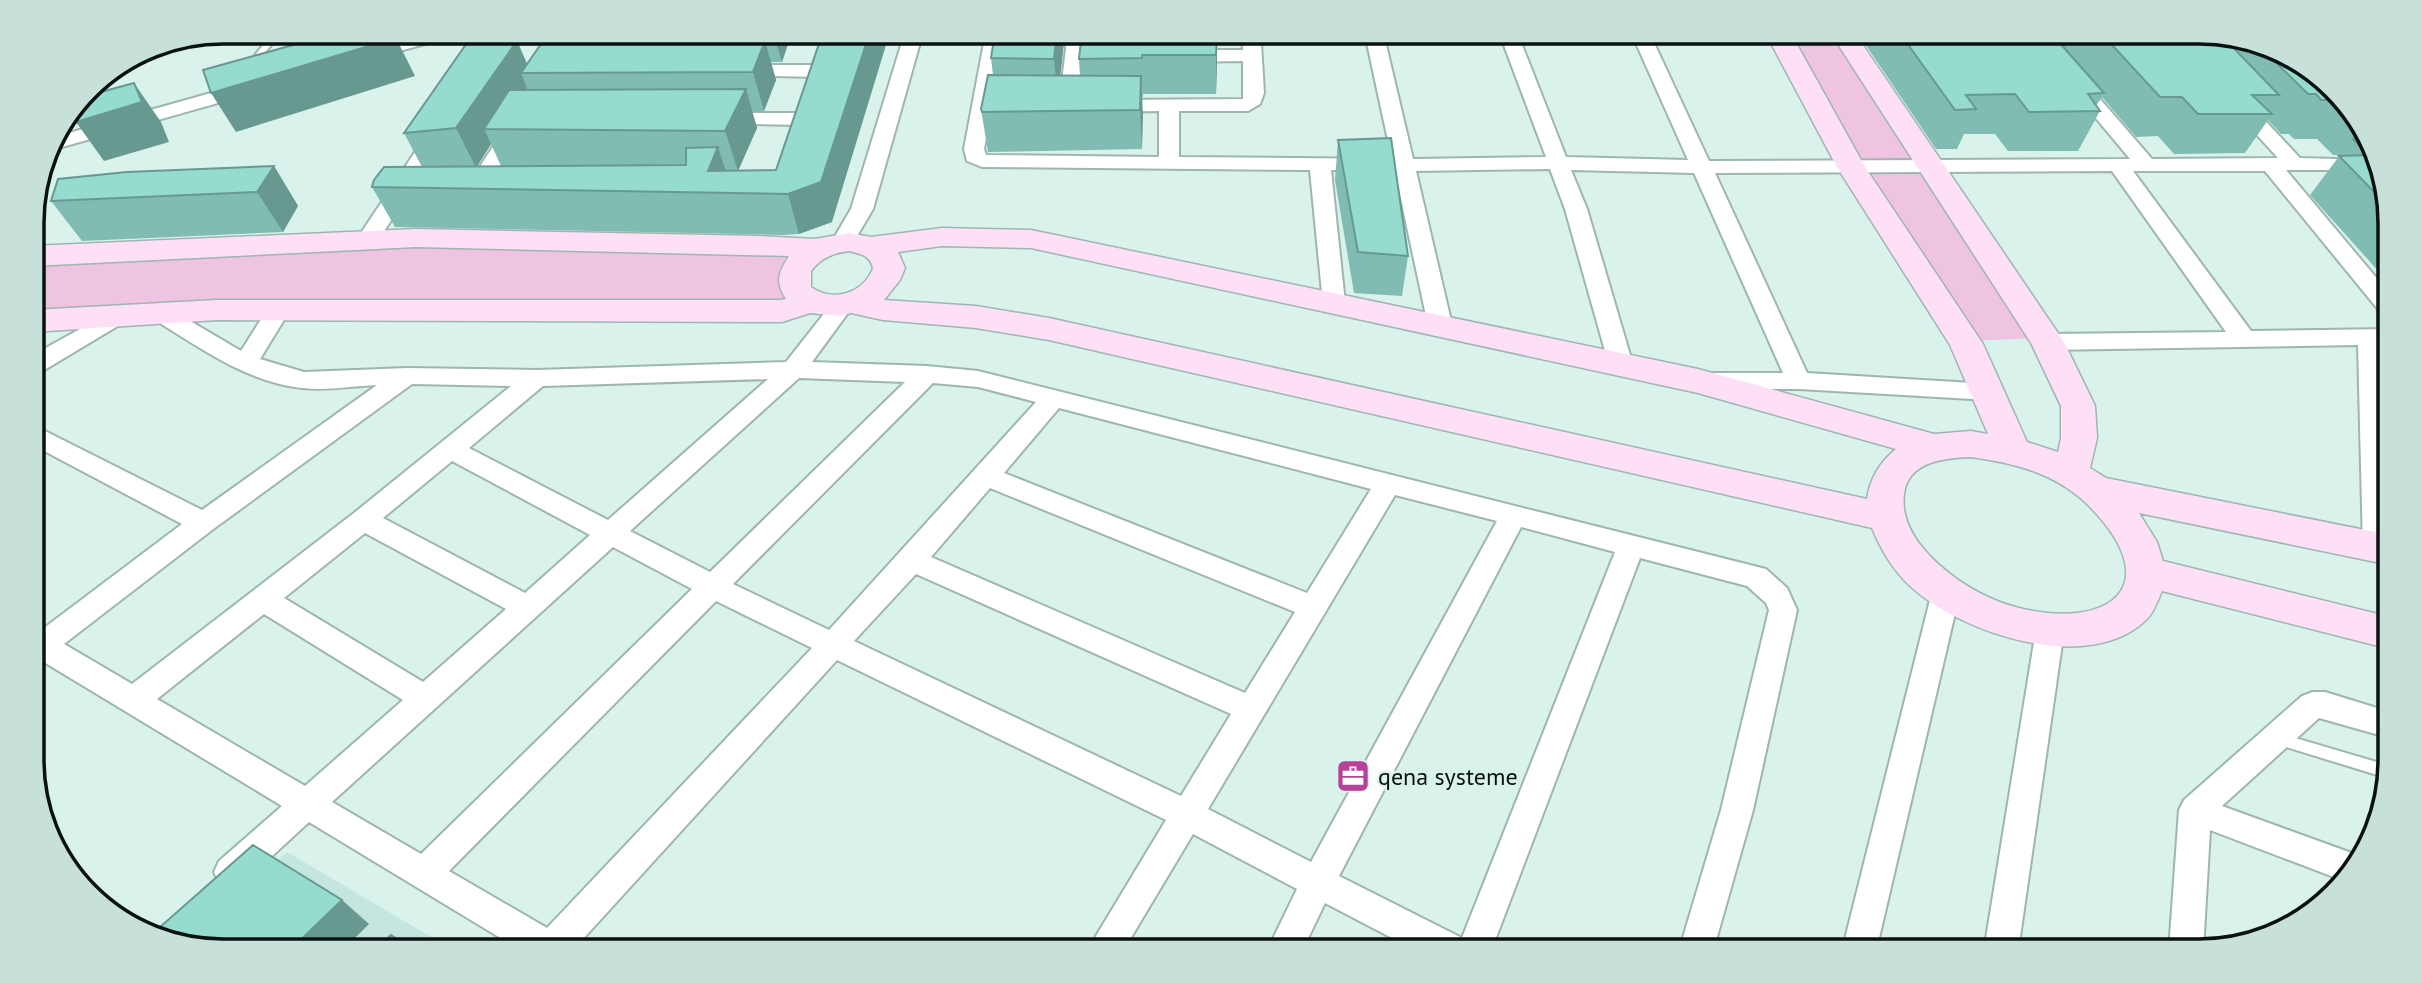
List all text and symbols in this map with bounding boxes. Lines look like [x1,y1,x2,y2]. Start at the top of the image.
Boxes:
office icon: qena systeme [1334,757,1372,795]
place label: qena systeme [1378,761,1518,792]

